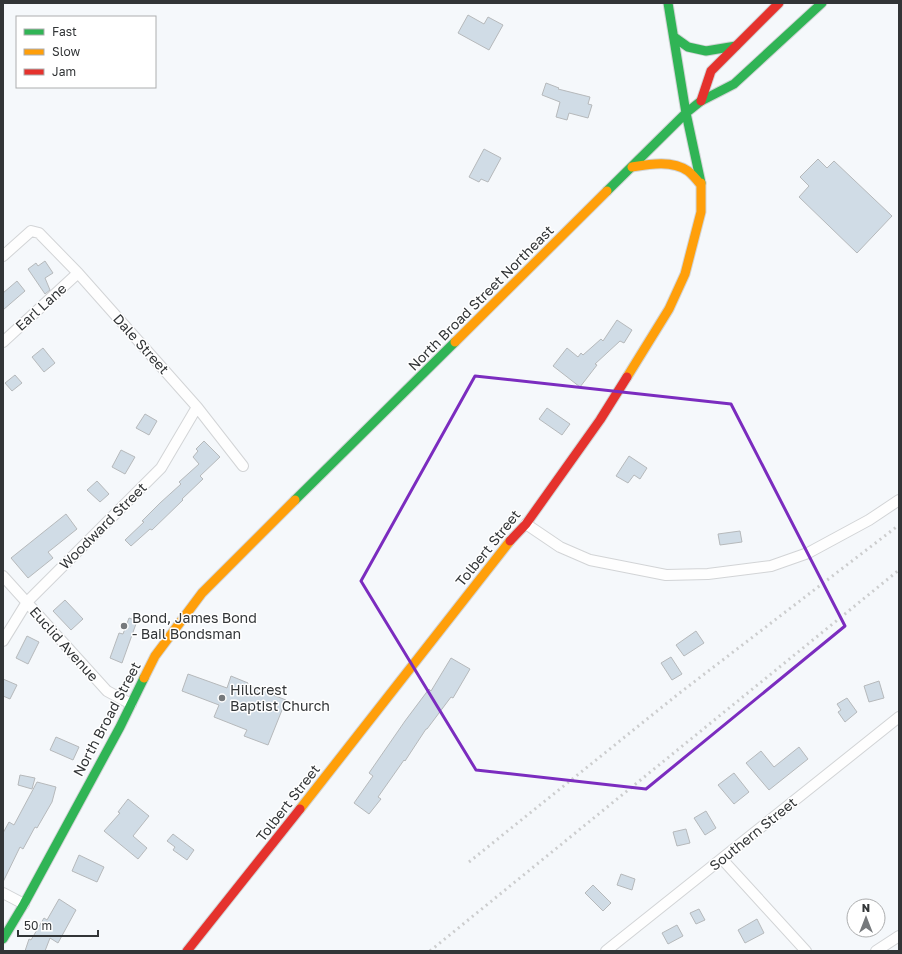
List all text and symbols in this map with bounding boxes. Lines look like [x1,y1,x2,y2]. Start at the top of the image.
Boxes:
legend [16,16,156,88]
text: Fast [52,24,77,39]
text: Slow [52,44,80,59]
text: Jam [52,64,76,79]
street label: North Broad Street Northeast [404,221,557,374]
street label: Earl Lane [12,279,70,334]
street label: Dale Street [110,310,173,377]
street label: Woodward Street [56,479,150,573]
street label: Tolbert Street [452,506,524,589]
street label: Euclid Avenue [26,603,102,684]
place label: Bond, James Bond - Bail Bondsman [132,609,257,642]
marker: Bond, James Bond - Bail Bondsman [119,621,129,631]
street label: North Broad Street [69,659,144,779]
place label: Hillcrest Baptist Church [230,681,330,714]
marker: Hillcrest Baptist Church [217,693,227,703]
street label: Tolbert Street [252,761,323,845]
street label: Southern Street [706,793,800,874]
north arrow [846,898,886,938]
text: N [862,901,870,914]
scale bar [18,912,98,938]
text: 50 m [24,918,52,933]

